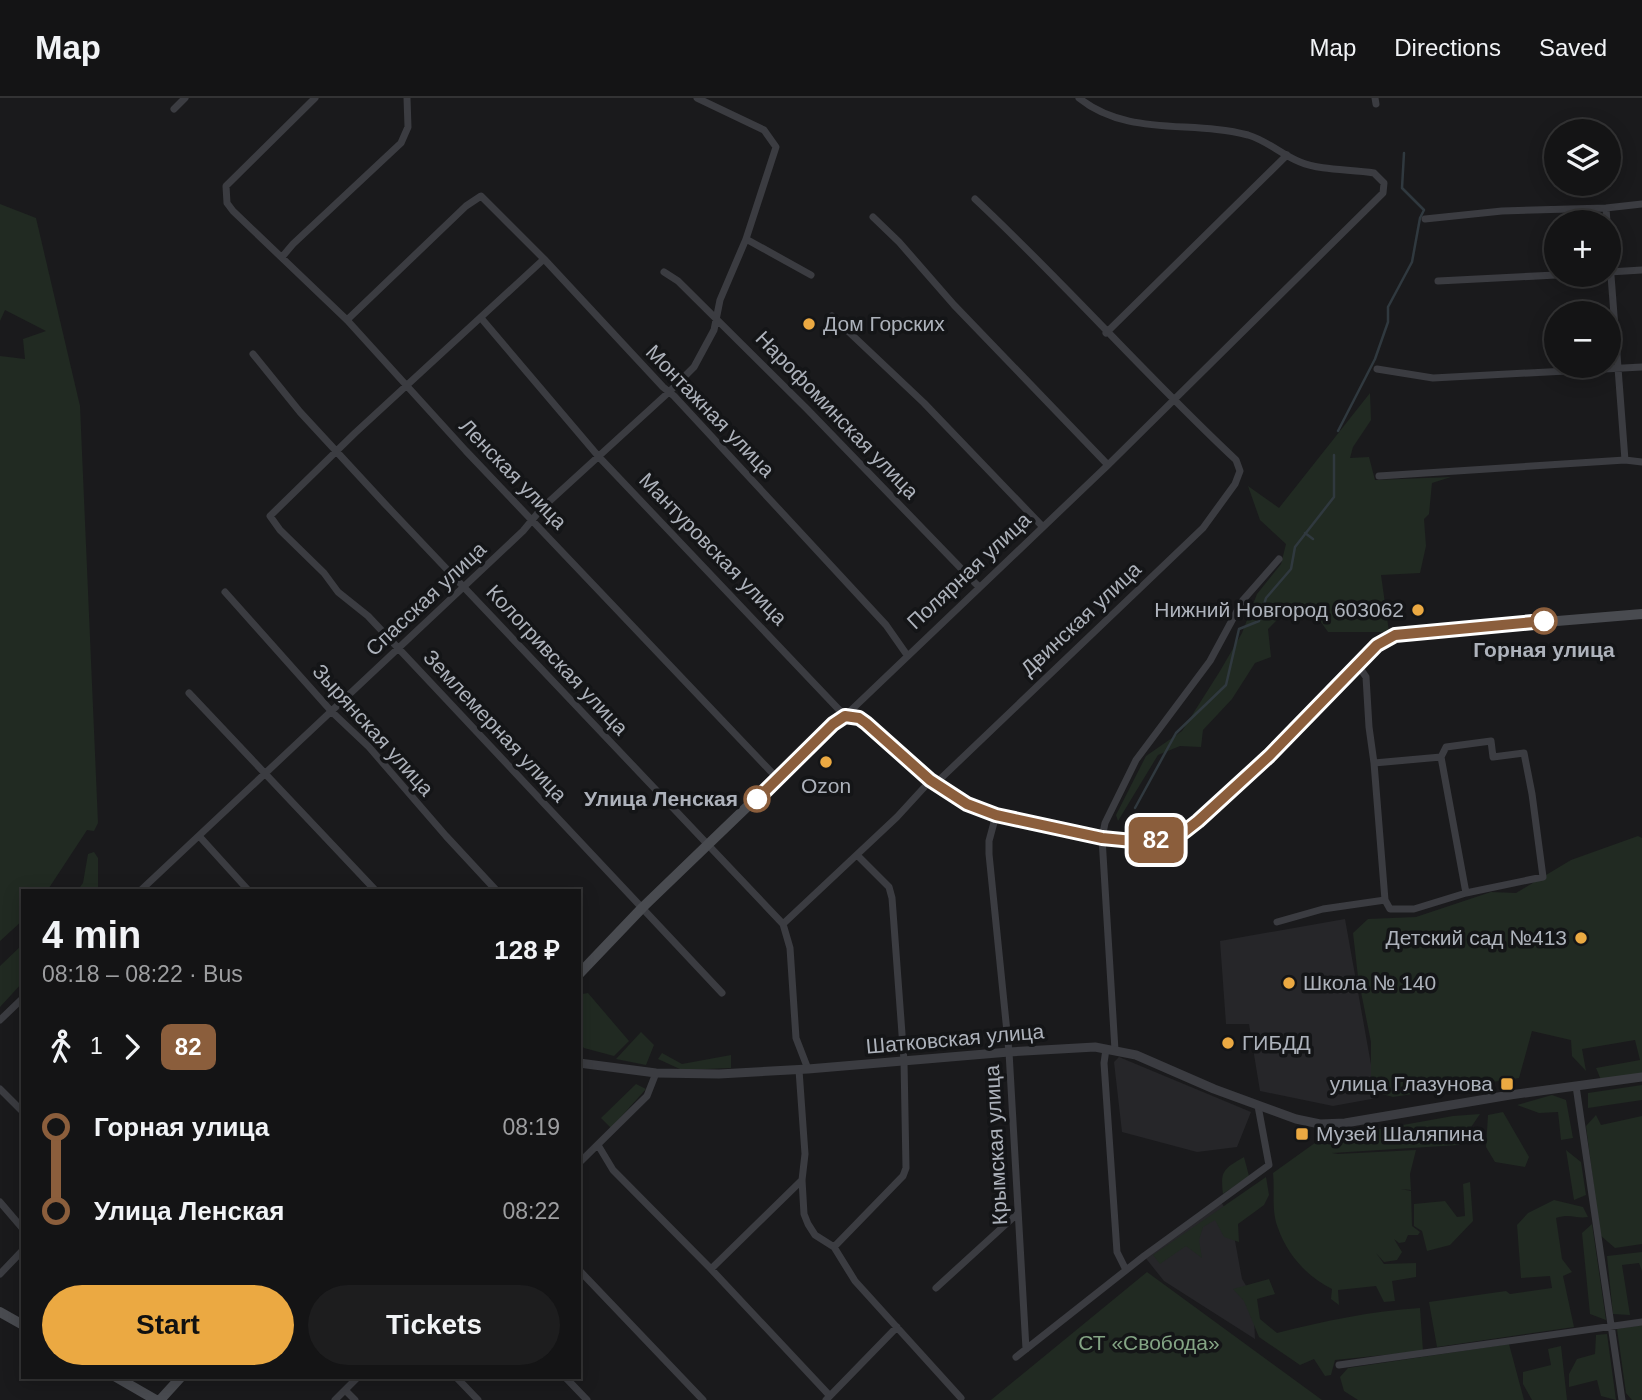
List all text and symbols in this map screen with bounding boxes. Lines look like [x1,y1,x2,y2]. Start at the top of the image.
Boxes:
text: Map [35,29,101,66]
text: Map [1310,34,1356,61]
text: Directions [1394,34,1501,61]
text: Saved [1539,34,1607,61]
map controls [1544,119,1621,378]
button: layers [1544,119,1621,196]
button: + [1544,210,1621,287]
button: − [1544,301,1621,378]
place label: Дом Горских [823,312,945,335]
marker: Дом Горских [801,316,817,332]
street label: Нарофоминская улица [751,326,924,503]
street label: Монтажная улица [642,340,779,482]
street label: Ленская улица [455,414,572,534]
street label: Мантуровская улица [635,468,792,630]
street label: Полярная улица [902,508,1035,634]
street label: Спасская улица [361,537,491,660]
street label: Двинская улица [1016,557,1146,680]
street label: Кологривская улица [482,580,633,740]
place label: Нижний Новгород 603062 [1154,598,1404,621]
marker: Нижний Новгород 603062 [1410,602,1426,618]
marker: Горная улица [1531,608,1557,634]
place label: Горная улица [1473,638,1615,661]
street label: Землемерная улица [419,645,572,806]
street label: Зырянская улица [308,659,439,800]
marker: Ozon [818,754,834,770]
place label: Ozon [801,774,851,797]
marker: Улица Ленская [744,786,770,812]
place label: Улица Ленская [584,787,738,810]
line badge: 82 [1124,817,1188,863]
text: 82 [1143,826,1169,853]
text: 4 min [42,914,141,956]
place label: Детский сад №413 [1386,926,1567,949]
marker: Детский сад №413 [1573,930,1589,946]
text: 128 ₽ [494,935,560,965]
text: 08:18 – 08:22 · Bus [42,961,243,987]
place label: Школа № 140 [1303,971,1436,994]
marker: Школа № 140 [1281,975,1297,991]
street label: Шатковская улица [865,1019,1045,1058]
icon: walk [42,1028,80,1066]
icon: forward [113,1028,151,1066]
place label: ГИБДД [1242,1031,1311,1054]
text: 1 [90,1033,103,1059]
text: 82 [175,1033,202,1060]
marker: ГИБДД [1220,1035,1236,1051]
street label: Крымская улица [980,1064,1011,1226]
place label: улица Глазунова [1330,1072,1493,1095]
marker: улица Глазунова [1499,1076,1515,1092]
text: Горная улица [94,1112,269,1142]
text: 08:19 [502,1114,560,1140]
place label: Музей Шаляпина [1316,1122,1484,1145]
marker: Музей Шаляпина [1294,1126,1310,1142]
text: Улица Ленская [94,1196,285,1226]
text: 08:22 [502,1198,560,1224]
button: Start [42,1285,294,1365]
button: Tickets [308,1285,560,1365]
park label: СТ «Свобода» [1078,1331,1220,1354]

